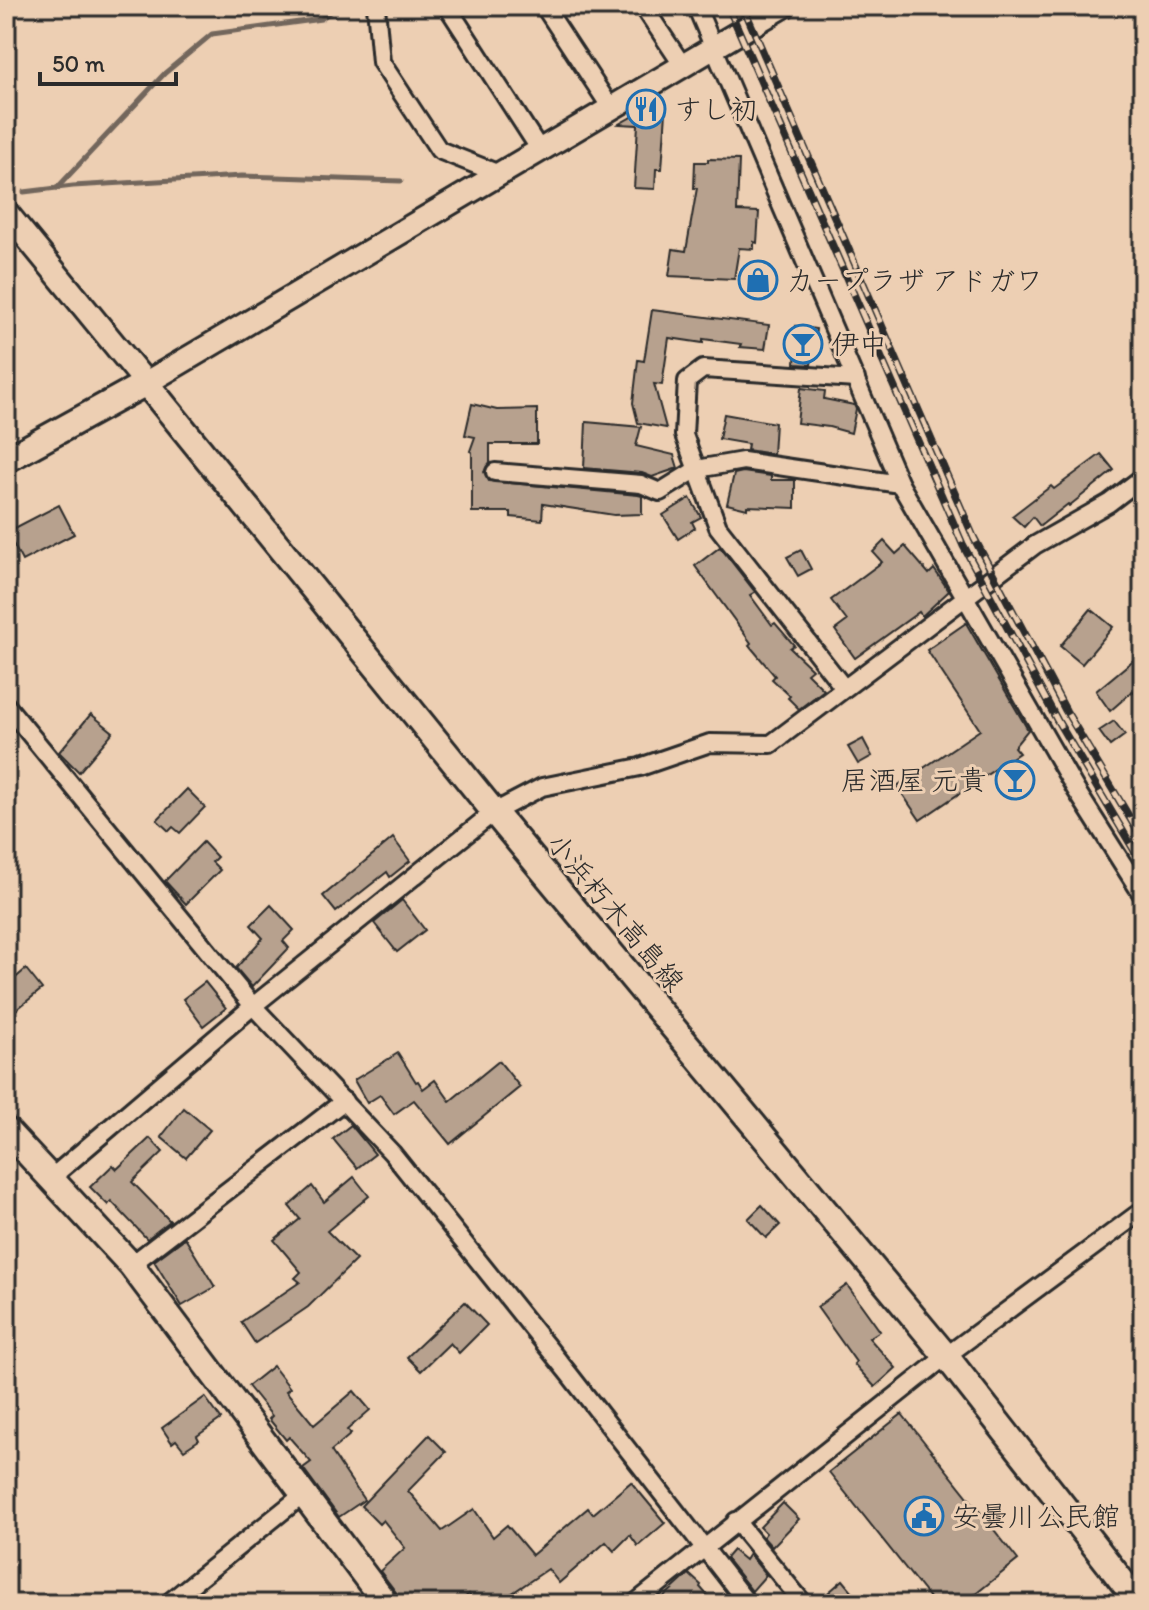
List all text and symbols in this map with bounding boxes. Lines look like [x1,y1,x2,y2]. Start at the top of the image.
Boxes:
scale bar [40,36,176,86]
text: 50 m [52,49,105,78]
restaurant icon: すし初 [625,88,667,130]
place label: すし初 [674,92,758,126]
shop icon: カープラザ アドガワ [737,259,779,301]
place label: カープラザ アドガワ [786,263,1043,297]
bar icon: 伊中 [782,323,824,365]
place label: 伊中 [831,327,887,361]
bar icon: 居酒屋 元貴 [994,759,1036,801]
place label: 居酒屋 元貴 [841,763,987,797]
street label: 小浜朽木高島線 [540,826,692,998]
public building icon: 安曇川公民館 [903,1495,945,1537]
place label: 安曇川公民館 [952,1499,1120,1533]

